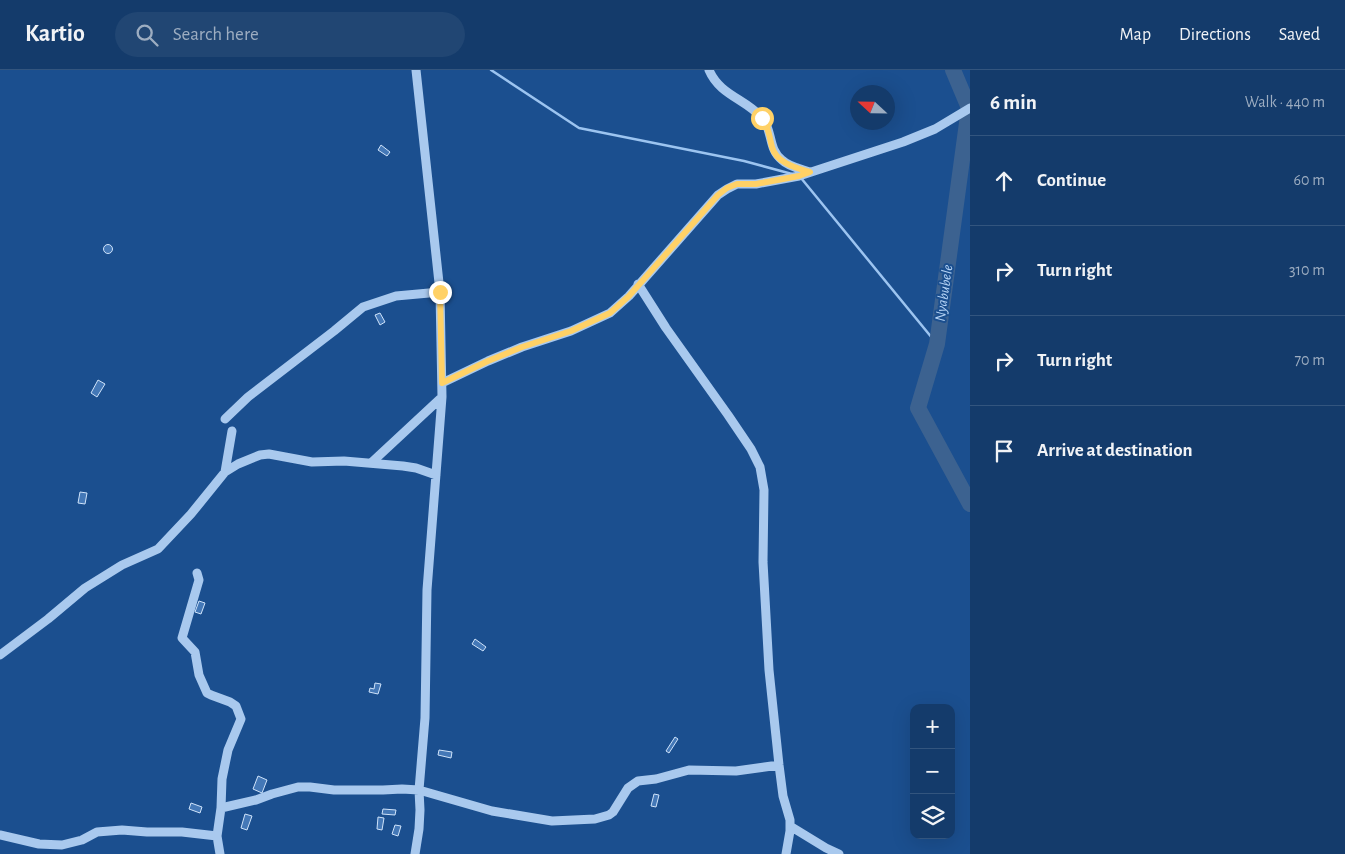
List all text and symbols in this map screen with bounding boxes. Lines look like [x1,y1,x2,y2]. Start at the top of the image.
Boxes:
search box [115,12,465,57]
icon: search [133,21,161,49]
text: Kartio [25,22,85,46]
text: Search here [173,25,259,44]
text: Map [1120,26,1151,44]
text: Directions [1179,26,1251,44]
text: Saved [1279,26,1320,44]
north arrow [850,85,895,130]
text: 6 min [990,92,1037,113]
text: Walk · 440 m [1245,94,1325,110]
route start [751,107,774,130]
icon: ahead [990,167,1018,195]
text: Continue [1037,171,1106,190]
text: 60 m [1294,172,1325,188]
icon: right [990,257,1018,285]
text: Turn right [1037,261,1112,280]
text: 310 m [1289,262,1325,278]
water label: Nyabubele [933,263,955,322]
route end [429,281,452,304]
icon: right [990,347,1018,375]
text: Turn right [1037,351,1112,370]
text: 70 m [1294,352,1325,368]
icon: arrive [990,437,1018,465]
text: Arrive at destination [1037,441,1193,460]
map controls [910,704,955,839]
button: + [910,704,955,749]
button: − [910,749,955,794]
button: layers [910,794,955,839]

